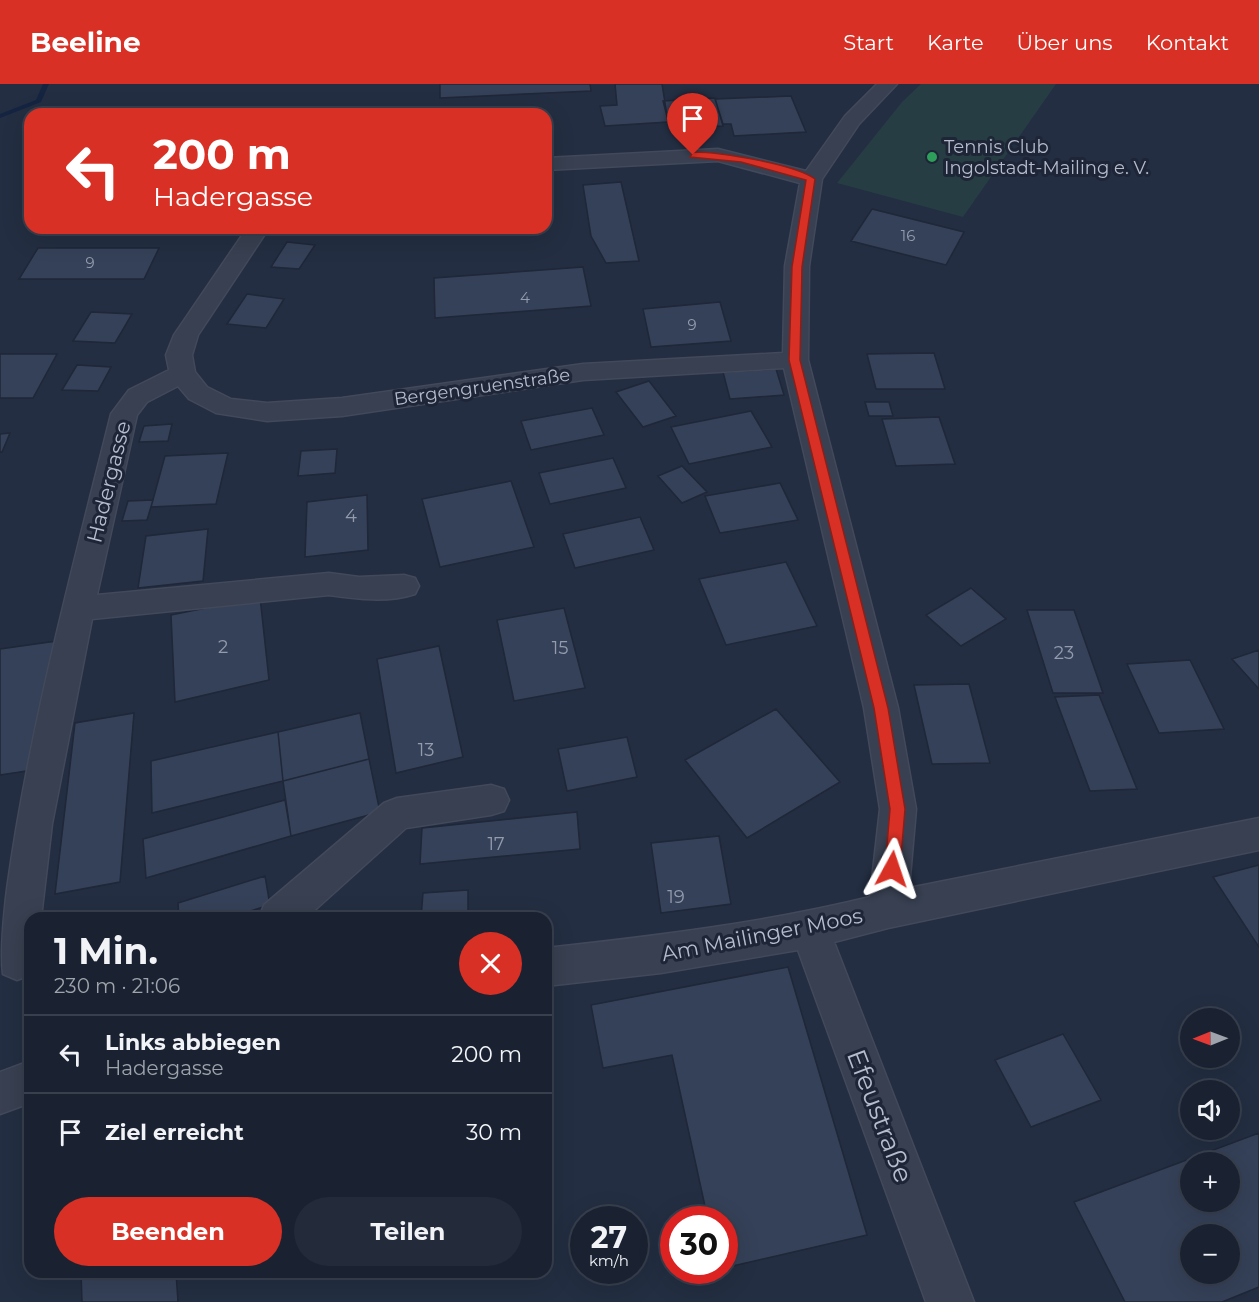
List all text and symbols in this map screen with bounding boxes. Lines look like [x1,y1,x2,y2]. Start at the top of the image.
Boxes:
text: Beeline [30,25,141,59]
text: Start [843,30,894,55]
text: Karte [927,30,984,55]
text: Über uns [1017,30,1113,55]
text: Kontakt [1146,30,1229,55]
pin [667,93,718,155]
icon: arrive [676,102,709,135]
text: 200 m [153,128,291,180]
icon: left [54,132,132,210]
place label: Tennis Club Ingolstadt-Mailing e. V. [944,136,1149,179]
marker: Tennis Club Ingolstadt-Mailing e. V. [925,150,939,164]
text: Hadergasse [153,180,313,213]
house number: 16 [901,226,915,245]
house number: 9 [85,253,95,272]
house number: 4 [520,288,530,307]
house number: 9 [687,315,697,334]
street label: Bergengruenstraße [393,364,572,410]
street label: Hadergasse [81,418,136,545]
house number: 4 [345,505,357,527]
house number: 2 [218,636,228,658]
house number: 15 [552,637,568,659]
house number: 23 [1054,642,1074,664]
house number: 13 [418,739,434,761]
house number: 17 [487,833,505,855]
position arrow [860,837,924,901]
house number: 19 [667,886,685,908]
street label: Am Mailinger Moos [659,903,864,966]
text: 1 Min. [54,929,158,973]
button: close [459,932,522,995]
text: 230 m · 21:06 [54,974,180,998]
north arrow [1180,1008,1240,1068]
map controls [1180,1008,1240,1284]
text: Links abbiegen [105,1029,281,1056]
icon: left [54,1038,87,1071]
text: 200 m [451,1041,522,1068]
street label: Efeustraße [840,1045,920,1187]
text: Hadergasse [105,1056,224,1080]
button: sound [1180,1080,1240,1140]
icon: arrive [54,1116,87,1149]
text: Ziel erreicht [105,1119,244,1146]
text: 30 m [466,1119,522,1146]
button: + [1180,1152,1240,1212]
button: Beenden [54,1197,282,1266]
button: Teilen [294,1197,522,1266]
speed limit sign: 30 [660,1206,738,1284]
text: 27 [591,1219,627,1256]
button: − [1180,1224,1240,1284]
text: km/h [589,1251,629,1270]

